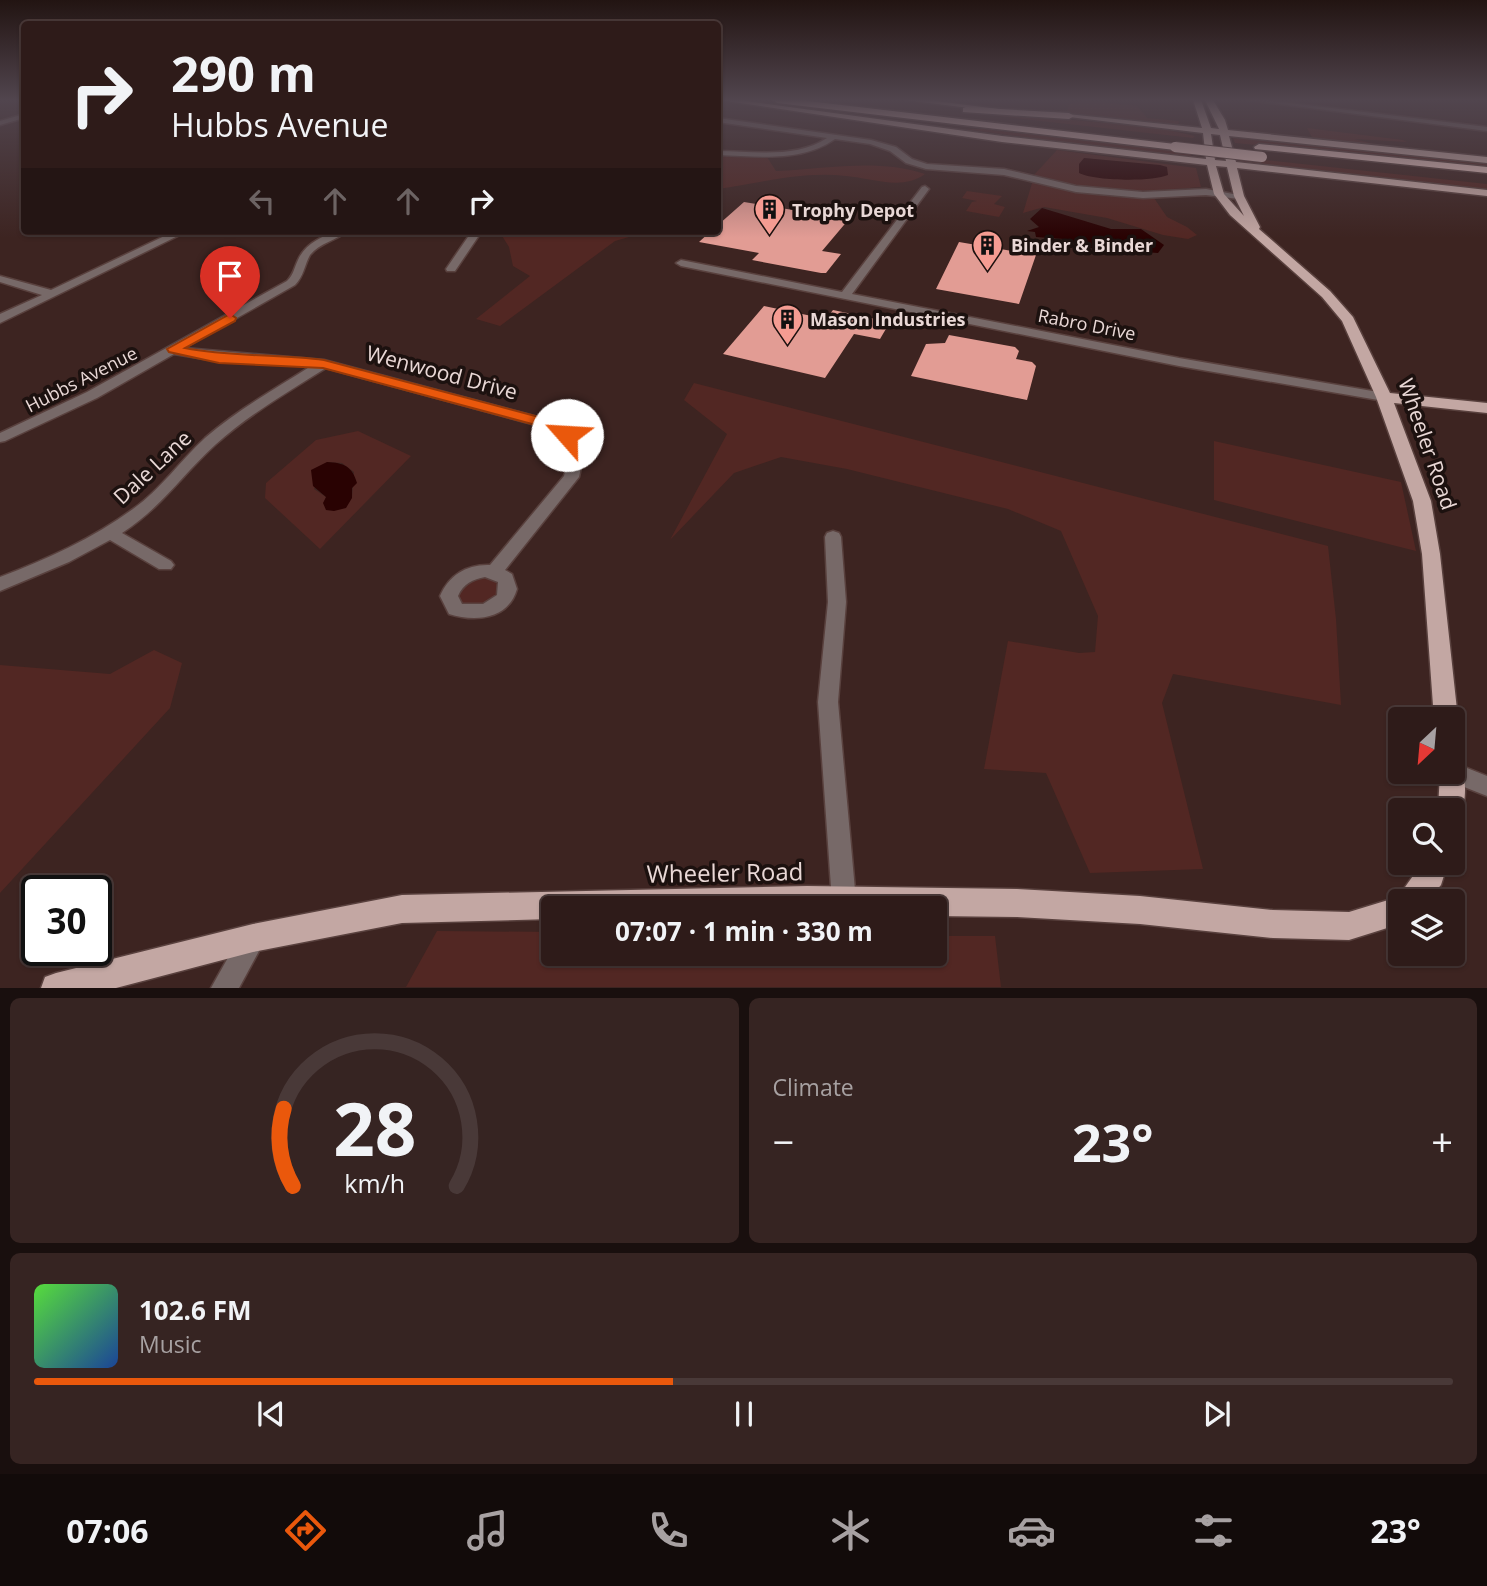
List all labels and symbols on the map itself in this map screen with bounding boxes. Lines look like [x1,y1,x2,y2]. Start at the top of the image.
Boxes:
building icon: Trophy Depot [752,193,786,237]
place label: Trophy Depot [792,198,914,222]
building icon: Binder & Binder [971,228,1005,272]
place label: Binder & Binder [1011,233,1153,257]
pin [200,246,260,318]
building icon: Mason Industries [770,302,804,346]
street label: Rabro Drive [1036,303,1138,345]
place label: Mason Industries [810,307,966,331]
street label: Wenwood Drive [363,338,521,406]
street label: Hubbs Avenue [21,341,141,417]
street label: Wheeler Road [1392,375,1464,513]
position arrow [530,398,604,472]
street label: Dale Lane [107,424,197,510]
north arrow [1388,707,1465,784]
street label: Wheeler Road [646,854,804,890]
speed limit sign: 30 [21,875,112,966]

